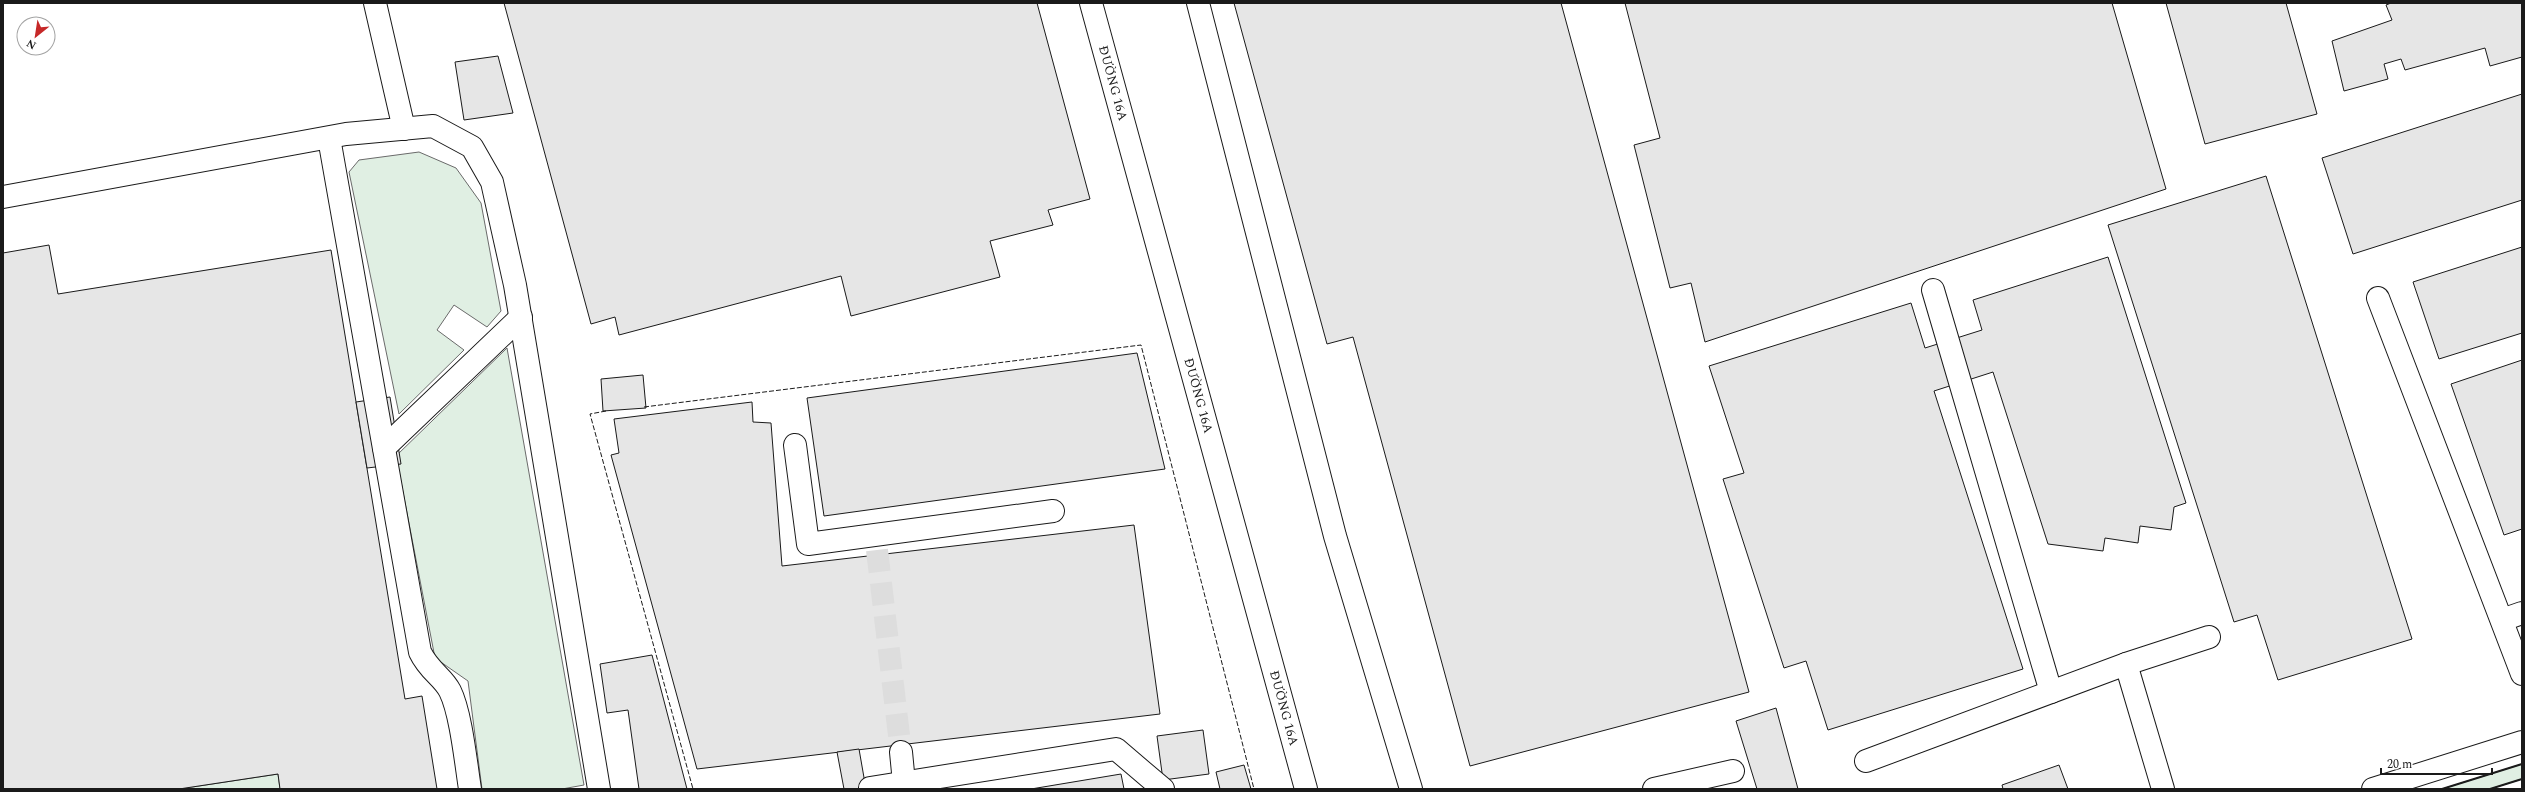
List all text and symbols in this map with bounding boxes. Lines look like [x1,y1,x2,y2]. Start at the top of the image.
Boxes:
north arrow [16,16,56,56]
text: N [23,35,39,54]
street label: ĐƯỜNG 16A [1093,43,1133,123]
street label: ĐƯỜNG 16A [1179,356,1218,436]
street label: ĐƯỜNG 16A [1264,668,1304,748]
scale bar [2381,750,2492,776]
text: 20 m [2387,755,2412,774]

